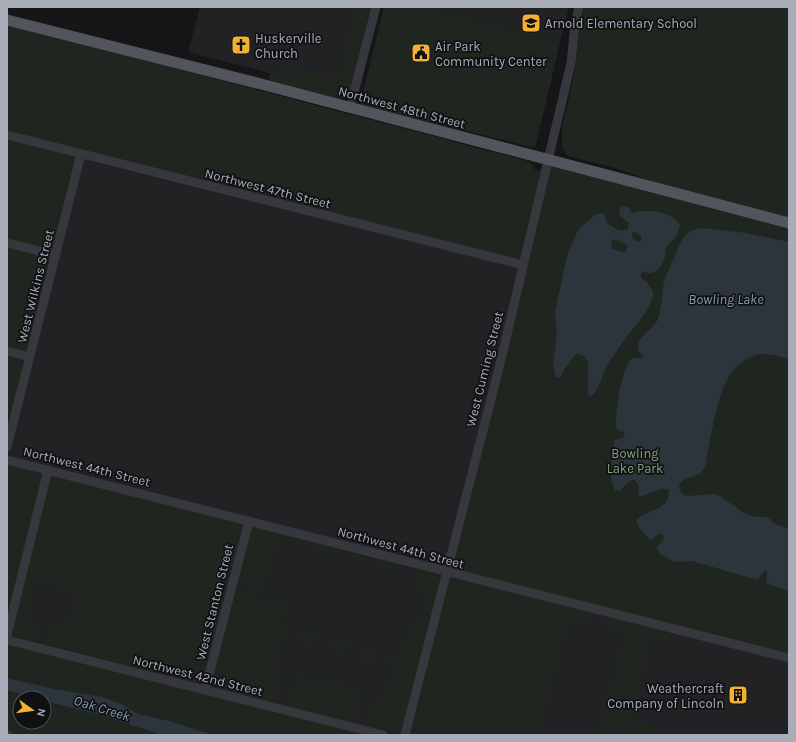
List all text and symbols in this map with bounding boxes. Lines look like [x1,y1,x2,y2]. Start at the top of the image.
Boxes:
school or university icon: Arnold Elementary School [520,12,542,34]
place label: Arnold Elementary School [545,16,697,31]
place label: Huskerville Church [255,31,322,61]
church icon: Huskerville Church [230,34,252,56]
place label: Air Park Community Center [435,39,547,69]
public building icon: Air Park Community Center [410,42,432,64]
street label: Northwest 48th Street [337,83,467,132]
street label: Northwest 47th Street [203,166,332,211]
street label: West Wilkins Street [14,228,57,344]
water label: Bowling Lake [688,291,764,308]
street label: West Cuming Street [463,310,506,428]
street label: Northwest 44th Street [22,443,152,490]
park label: Bowling Lake Park [607,446,663,476]
street label: Northwest 44th Street [336,523,466,572]
street label: West Stanton Street [193,542,236,662]
street label: Northwest 42nd Street [131,652,265,699]
place label: Weathercraft Company of Lincoln [607,681,724,711]
building icon: Weathercraft Company of Lincoln [727,684,749,706]
north arrow [12,690,52,730]
water label: Oak Creek [72,692,133,725]
text: N [34,707,48,718]

